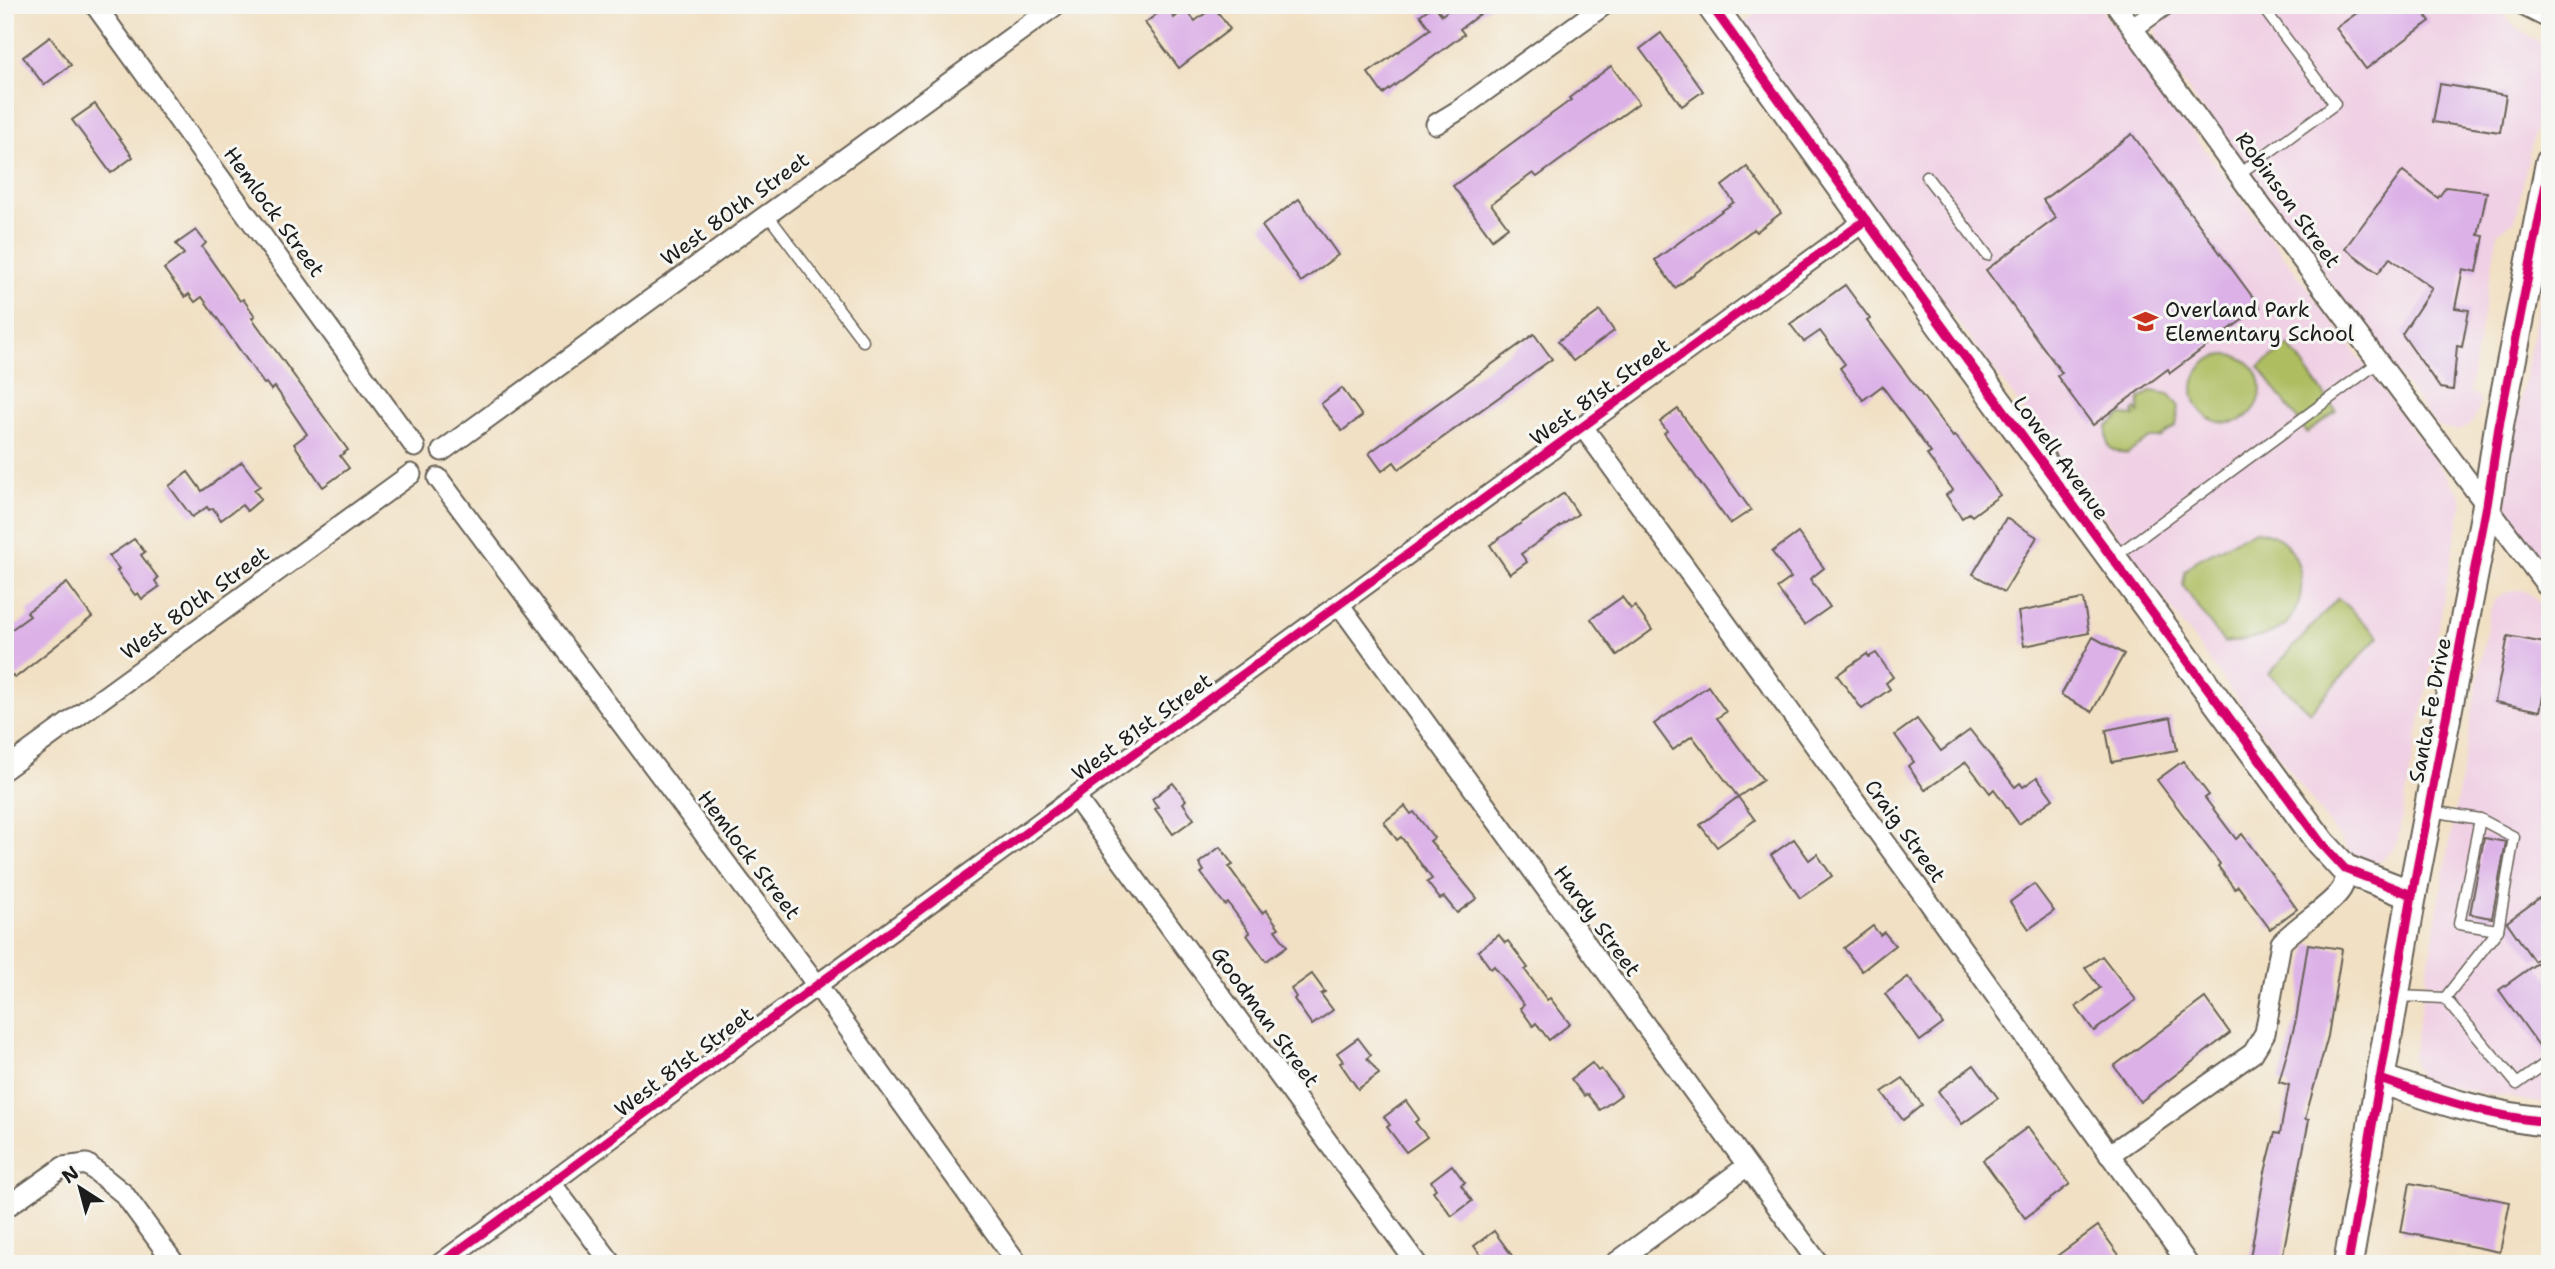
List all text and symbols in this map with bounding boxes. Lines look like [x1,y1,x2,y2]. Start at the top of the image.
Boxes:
street label: Robinson Street [2229,126,2347,274]
street label: Hemlock Street [217,141,331,283]
street label: West 80th Street [655,146,815,272]
place label: Overland Park Elementary School [2165,296,2355,348]
school or university icon: Overland Park Elementary School [2131,308,2159,336]
street label: West 81st Street [1524,332,1676,452]
street label: Lowell Avenue [2006,390,2116,526]
street label: West 80th Street [115,540,275,666]
street label: Santa Fe Drive [2402,635,2458,785]
street label: West 81st Street [1066,667,1218,787]
street label: Craig Street [1858,774,1952,888]
street label: Hemlock Street [691,785,807,925]
street label: Hardy Street [1547,860,1647,982]
street label: Goodman Street [1204,941,1326,1093]
street label: West 81st Street [609,1001,759,1123]
north arrow [46,1154,116,1224]
text: N [57,1160,84,1189]

